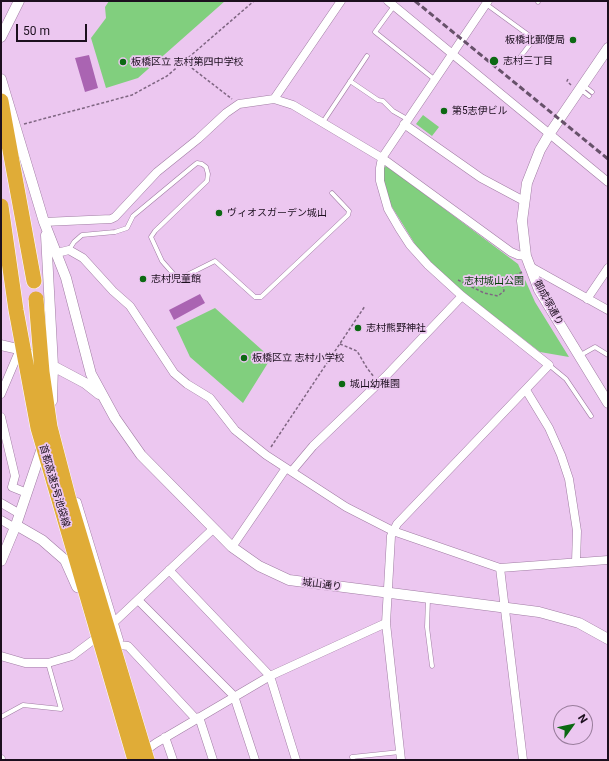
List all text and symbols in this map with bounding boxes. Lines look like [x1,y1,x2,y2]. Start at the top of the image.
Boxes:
scale bar [18,16,89,42]
text: 50 m [23,24,50,38]
place label: 板橋北郵便局 [505,34,565,46]
marker: 板橋北郵便局 [568,35,578,45]
marker: 志村三丁目 [488,55,500,67]
place label: 志村三丁目 [503,55,553,67]
place label: 板橋区立 志村第四中学校 [131,56,243,68]
marker: 板橋区立 志村第四中学校 [118,57,128,67]
place label: 第5志伊ビル [452,105,508,117]
marker: 第5志伊ビル [439,106,449,116]
place label: ヴィオスガーデン城山 [227,207,327,219]
marker: ヴィオスガーデン城山 [214,208,224,218]
place label: 志村児童館 [151,273,201,285]
marker: 志村児童館 [138,274,148,284]
park label: 志村城山公園 [464,275,524,287]
street label: 御成塚通り [531,278,565,328]
place label: 志村熊野神社 [366,322,426,334]
marker: 志村熊野神社 [353,323,363,333]
place label: 板橋区立 志村小学校 [252,352,344,364]
marker: 板橋区立 志村小学校 [239,353,249,363]
place label: 城山幼稚園 [350,378,400,390]
marker: 城山幼稚園 [337,379,347,389]
street label: 首都高速5号池袋線 [36,443,72,529]
street label: 城山通り [301,577,343,593]
north arrow [553,705,593,745]
text: N [575,712,590,726]

